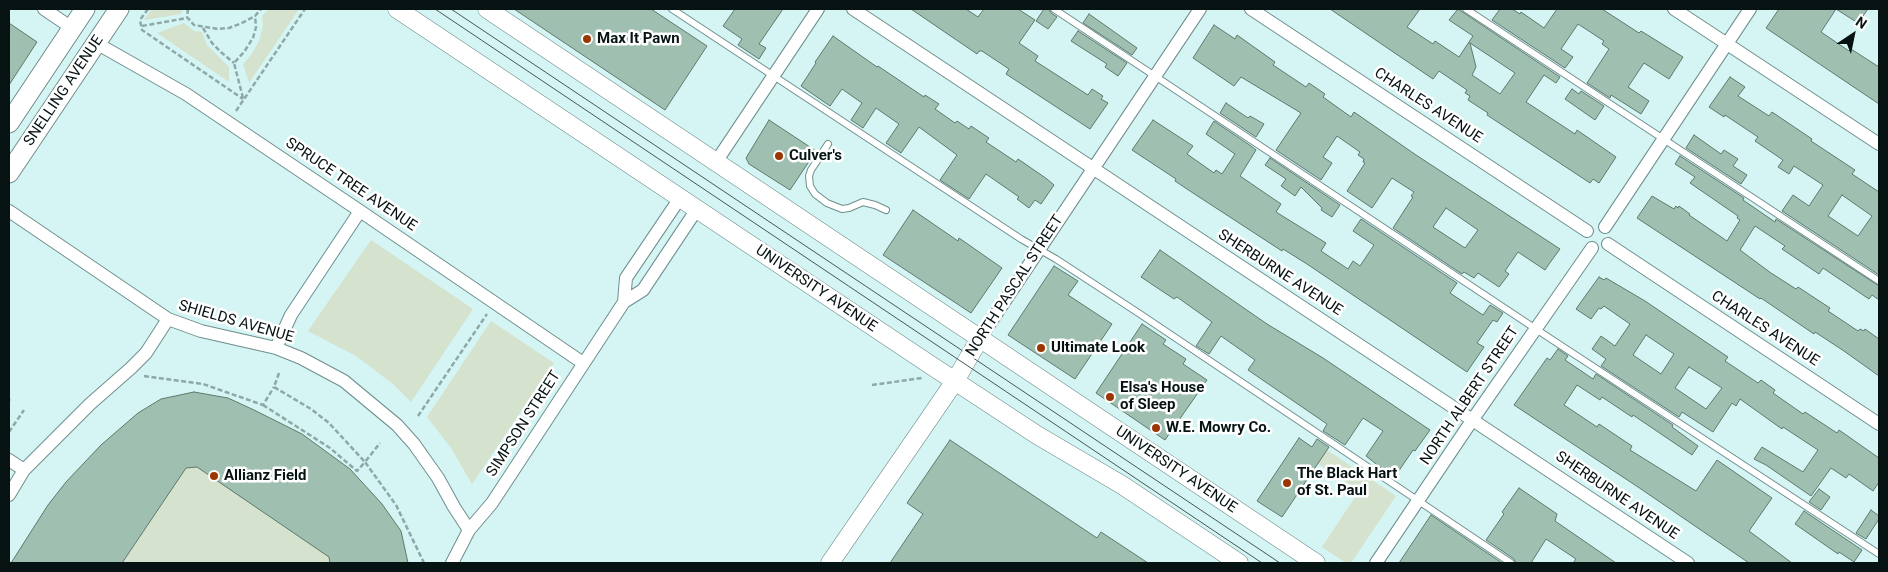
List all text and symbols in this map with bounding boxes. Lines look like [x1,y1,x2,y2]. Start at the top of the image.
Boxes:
north arrow [1828,10,1878,60]
text: N [1853,13,1870,32]
place label: Max It Pawn [597,30,680,48]
street label: SNELLING AVENUE [20,32,108,150]
marker: Max It Pawn [581,33,593,45]
street label: CHARLES AVENUE [1371,64,1485,148]
street label: SPRUCE TREE AVENUE [282,134,420,236]
place label: Culver's [789,147,842,165]
marker: Culver's [773,150,785,162]
street label: NORTH PASCAL STREET [963,212,1067,360]
street label: SHERBURNE AVENUE [1214,226,1346,320]
street label: UNIVERSITY AVENUE [752,242,880,336]
street label: CHARLES AVENUE [1708,287,1822,371]
street label: SHIELDS AVENUE [176,297,296,347]
street label: NORTH ALBERT STREET [1417,323,1523,469]
place label: Ultimate Look [1051,339,1145,357]
marker: Ultimate Look [1035,342,1047,354]
street label: SIMPSON STREET [483,368,565,480]
place label: Elsa's House of Sleep [1120,379,1204,414]
marker: Elsa's House of Sleep [1104,391,1116,403]
place label: W.E. Mowry Co. [1166,419,1271,437]
marker: W.E. Mowry Co. [1150,422,1162,434]
street label: UNIVERSITY AVENUE [1112,423,1240,517]
street label: SHERBURNE AVENUE [1552,448,1682,544]
place label: The Black Hart of St. Paul [1297,465,1397,500]
place label: Allianz Field [224,467,306,485]
marker: Allianz Field [208,470,220,482]
marker: The Black Hart of St. Paul [1281,477,1293,489]

